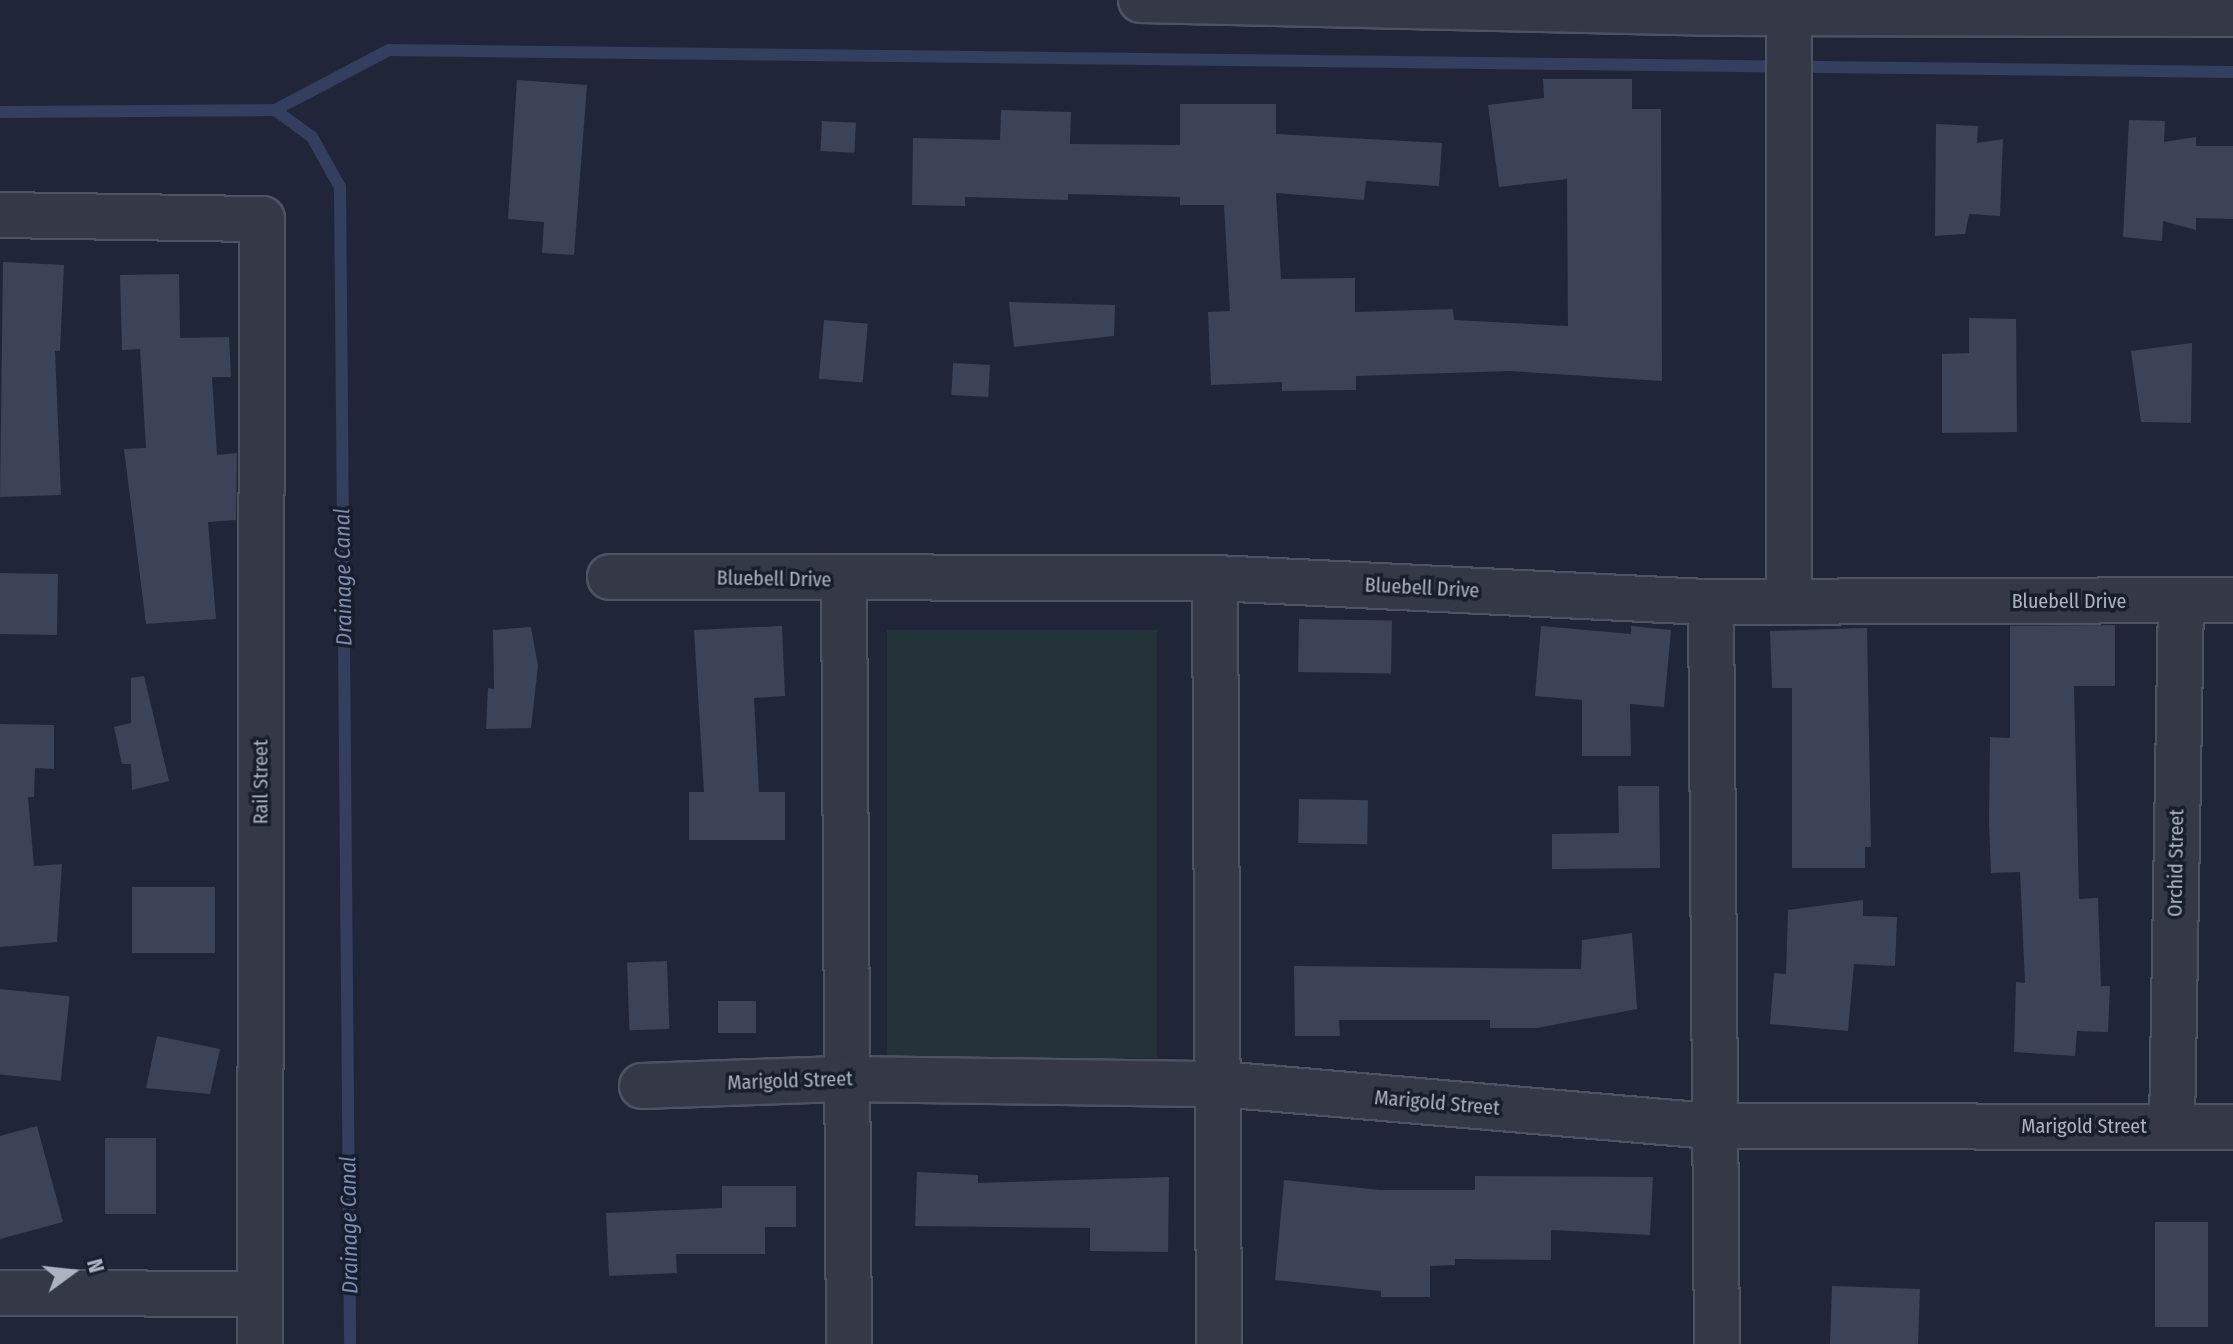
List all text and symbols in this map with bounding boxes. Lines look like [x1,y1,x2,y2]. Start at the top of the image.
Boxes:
water label: Drainage Canal [329,508,357,646]
street label: Bluebell Drive [716,566,832,592]
street label: Bluebell Drive [1364,573,1480,603]
street label: Bluebell Drive [2012,589,2126,613]
street label: Rail Street [249,740,273,824]
street label: Orchid Street [2163,809,2189,917]
street label: Marigold Street [727,1067,853,1095]
street label: Marigold Street [1373,1086,1501,1120]
street label: Marigold Street [2021,1114,2147,1138]
water label: Drainage Canal [335,1156,363,1294]
north arrow [32,1232,112,1312]
text: N [81,1256,110,1276]

